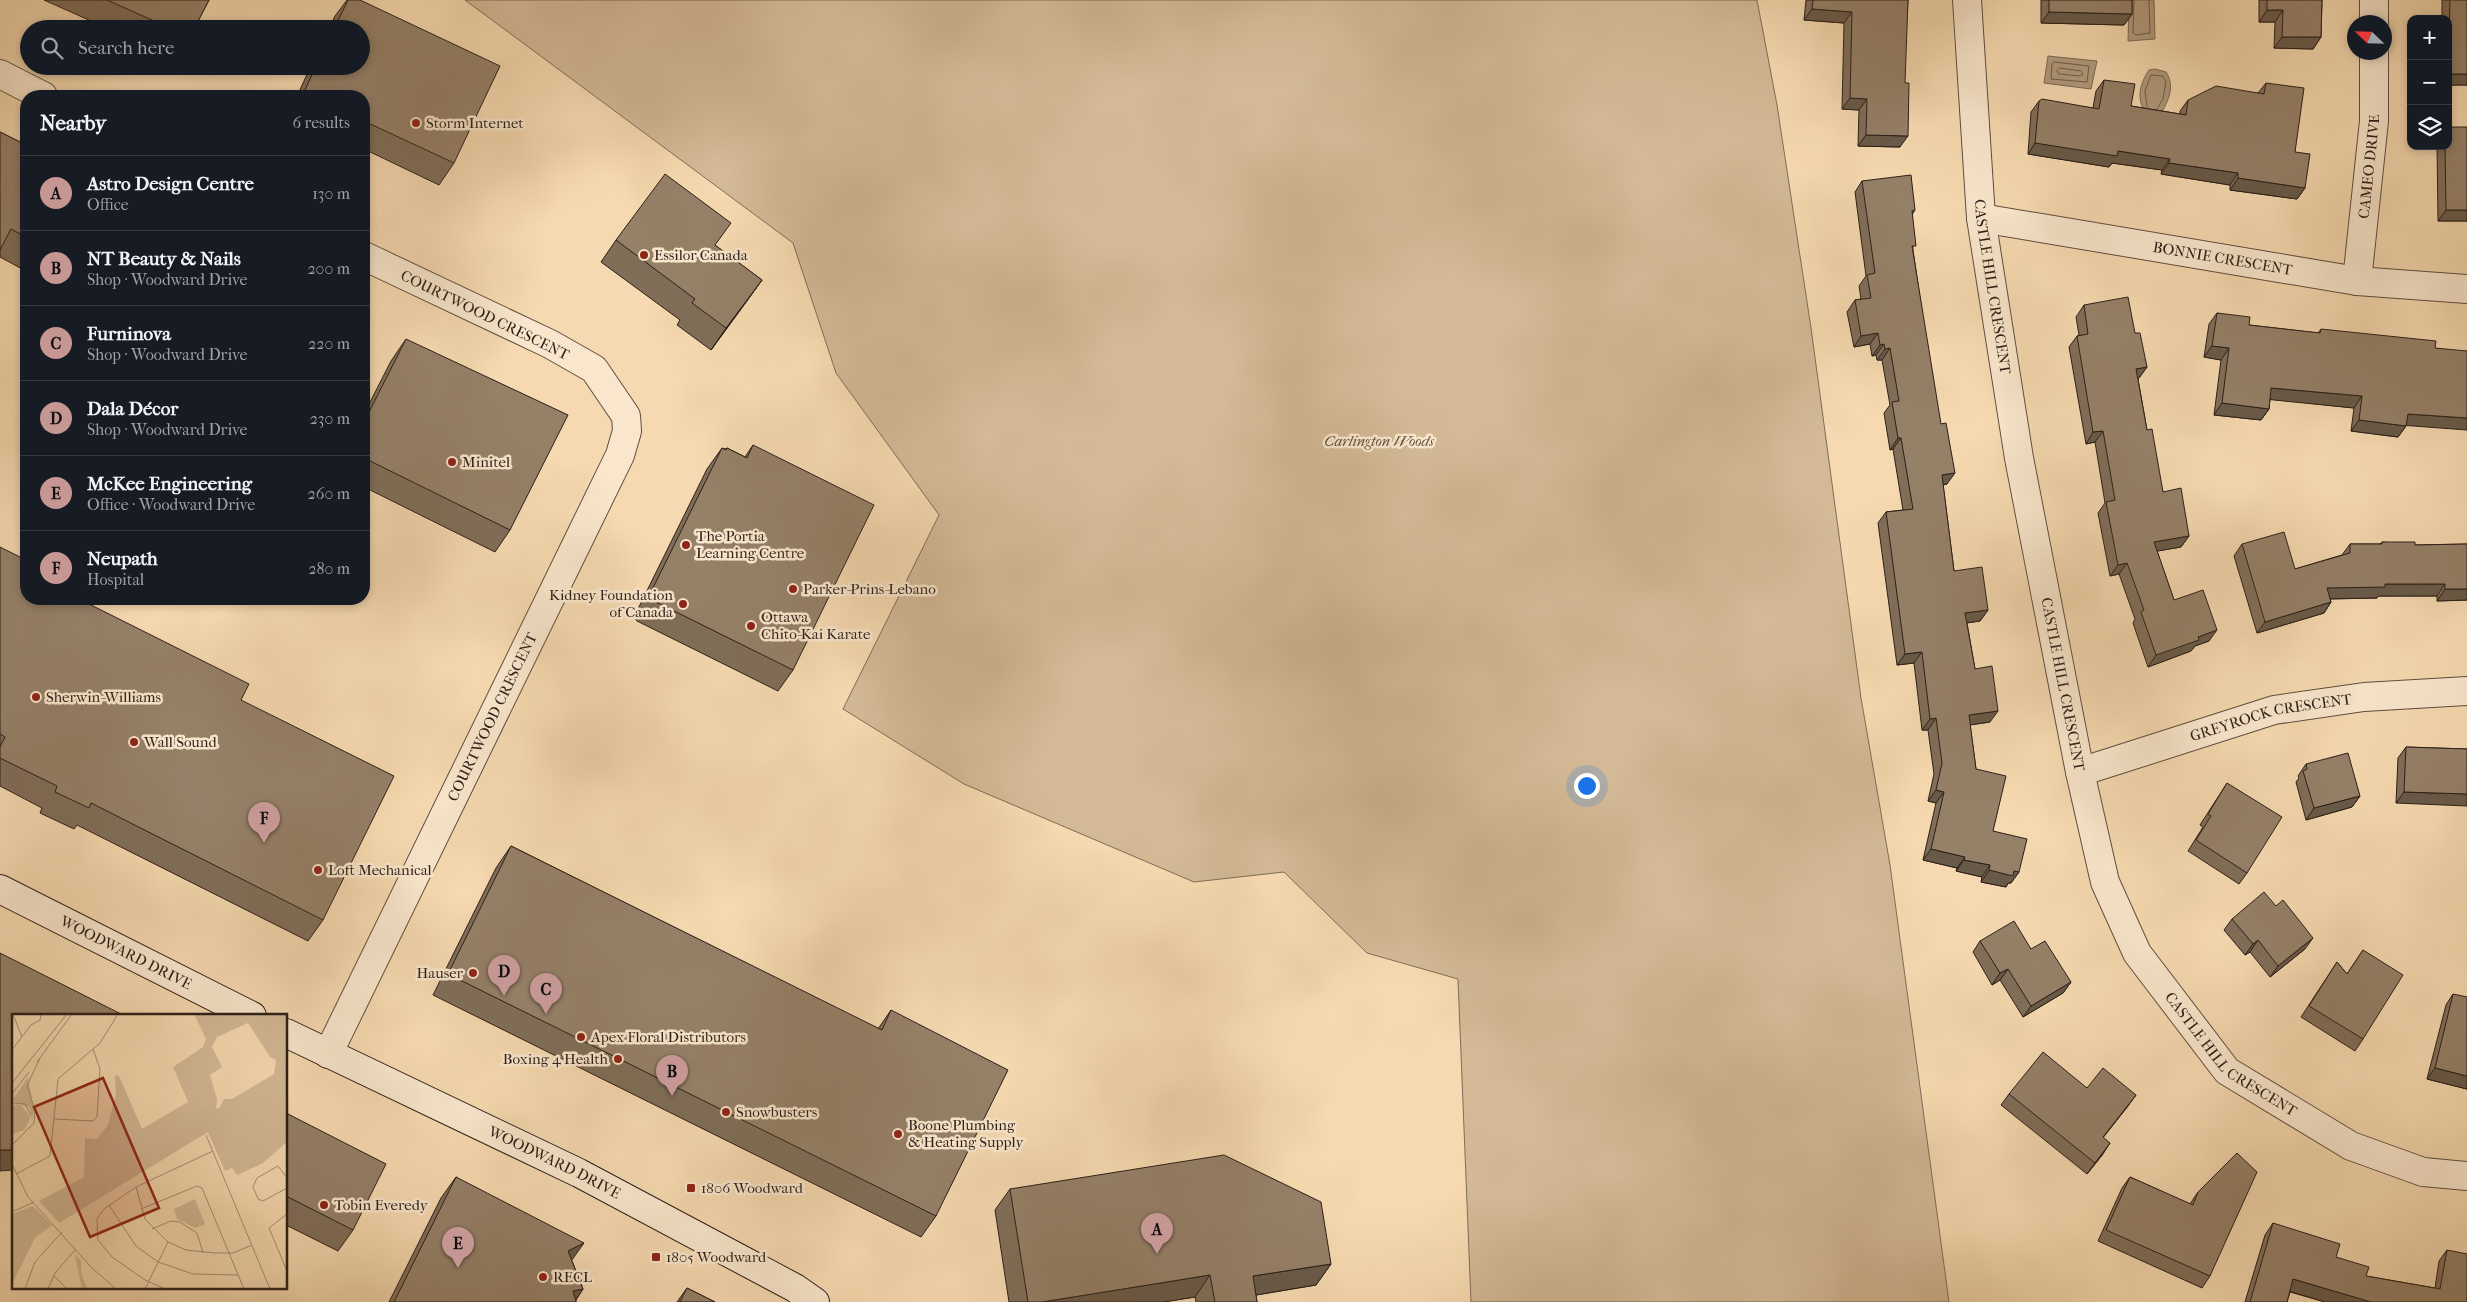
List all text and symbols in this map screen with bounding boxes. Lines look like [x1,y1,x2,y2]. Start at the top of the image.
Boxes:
north arrow [2347,15,2392,60]
map controls [2407,15,2452,150]
button: + [2407,15,2452,60]
search box [20,20,370,75]
icon: search [38,34,66,62]
text: Search here [78,37,174,59]
button: − [2407,60,2452,105]
button: layers [2407,105,2452,150]
text: Nearby [40,111,106,135]
text: 6 results [292,113,350,132]
place label: Storm Internet [426,114,524,132]
street label: CAMEO DRIVE [2355,114,2383,220]
marker: Storm Internet [410,117,422,129]
text: Astro Design Centre [87,173,254,195]
text: A [51,184,61,203]
text: 130 m [312,184,350,203]
text: Office [87,195,129,214]
street label: CASTLE HILL CRESCENT [1971,199,2015,376]
street label: BONNIE CRESCENT [2152,238,2295,279]
place label: Essilor Canada [654,246,749,264]
text: NT Beauty & Nails [87,248,241,270]
marker: Essilor Canada [638,249,650,261]
text: B [51,259,61,278]
text: 200 m [307,259,350,278]
street label: COURTWOOD CRESCENT [398,266,573,364]
text: Shop · Woodward Drive [87,270,248,289]
text: Furninova [87,323,171,345]
text: C [51,334,61,353]
text: 220 m [308,334,350,353]
text: Shop · Woodward Drive [87,345,248,364]
text: Dala Décor [87,398,178,420]
text: D [50,409,62,428]
text: 230 m [310,409,350,428]
text: Shop · Woodward Drive [87,420,248,439]
park label: Carlington Woods [1324,432,1434,450]
place label: Minitel [462,453,510,471]
marker: Minitel [446,456,458,468]
text: McKee Engineering [87,473,252,495]
text: E [51,484,61,503]
text: 260 m [308,484,350,503]
text: Office · Woodward Drive [87,495,255,514]
place label: The Portia Learning Centre [696,527,805,562]
marker: The Portia Learning Centre [680,539,692,551]
text: Neupath [87,548,158,570]
text: F [52,559,60,578]
text: 280 m [308,559,350,578]
text: Hospital [87,570,144,589]
place label: Parker-Prins-Lebano [803,580,936,598]
marker: Parker-Prins-Lebano [787,583,799,595]
place label: Kidney Foundation of Canada [549,586,674,621]
street label: CASTLE HILL CRESCENT [2037,596,2089,774]
marker: Kidney Foundation of Canada [677,598,689,610]
place label: Ottawa Chito-Kai Karate [761,608,871,643]
marker: Ottawa Chito-Kai Karate [745,620,757,632]
street label: COURTWOOD CRESCENT [444,629,541,804]
place label: Sherwin-Williams [46,688,161,706]
street label: GREYROCK CRESCENT [2188,690,2354,745]
marker: Sherwin-Williams [30,691,42,703]
place label: Wall Sound [143,733,218,751]
marker: Wall Sound [128,736,140,748]
your location [1574,773,1600,799]
pin: F [248,802,280,843]
place label: Loft Mechanical [328,861,432,879]
marker: Loft Mechanical [312,864,324,876]
street label: WOODWARD DRIVE [56,911,195,993]
pin: D [488,955,520,996]
place label: Hauser [416,964,464,982]
marker: Hauser [467,967,479,979]
pin: C [530,973,562,1014]
street label: CASTLE HILL CRESCENT [2161,989,2301,1121]
inset map [12,1014,288,1290]
place label: Apex Floral Distributors [590,1028,747,1046]
marker: Apex Floral Distributors [575,1031,587,1043]
place label: Boxing 4 Health [503,1050,609,1068]
marker: Boxing 4 Health [612,1053,624,1065]
pin: B [656,1055,688,1096]
place label: Snowbusters [736,1103,818,1121]
marker: Snowbusters [720,1106,732,1118]
place label: Boone Plumbing & Heating Supply [908,1116,1024,1151]
street label: WOODWARD DRIVE [485,1122,624,1202]
marker: Boone Plumbing & Heating Supply [892,1128,904,1140]
place label: 1806 Woodward [701,1179,804,1197]
marker: 1806 Woodward [685,1182,697,1194]
place label: Tobin Everedy [334,1196,429,1214]
marker: Tobin Everedy [318,1199,330,1211]
pin: A [1141,1213,1173,1254]
pin: E [442,1227,474,1268]
place label: 1805 Woodward [666,1248,767,1266]
marker: 1805 Woodward [650,1251,662,1263]
place label: RECL [553,1268,592,1286]
marker: RECL [537,1271,549,1283]

